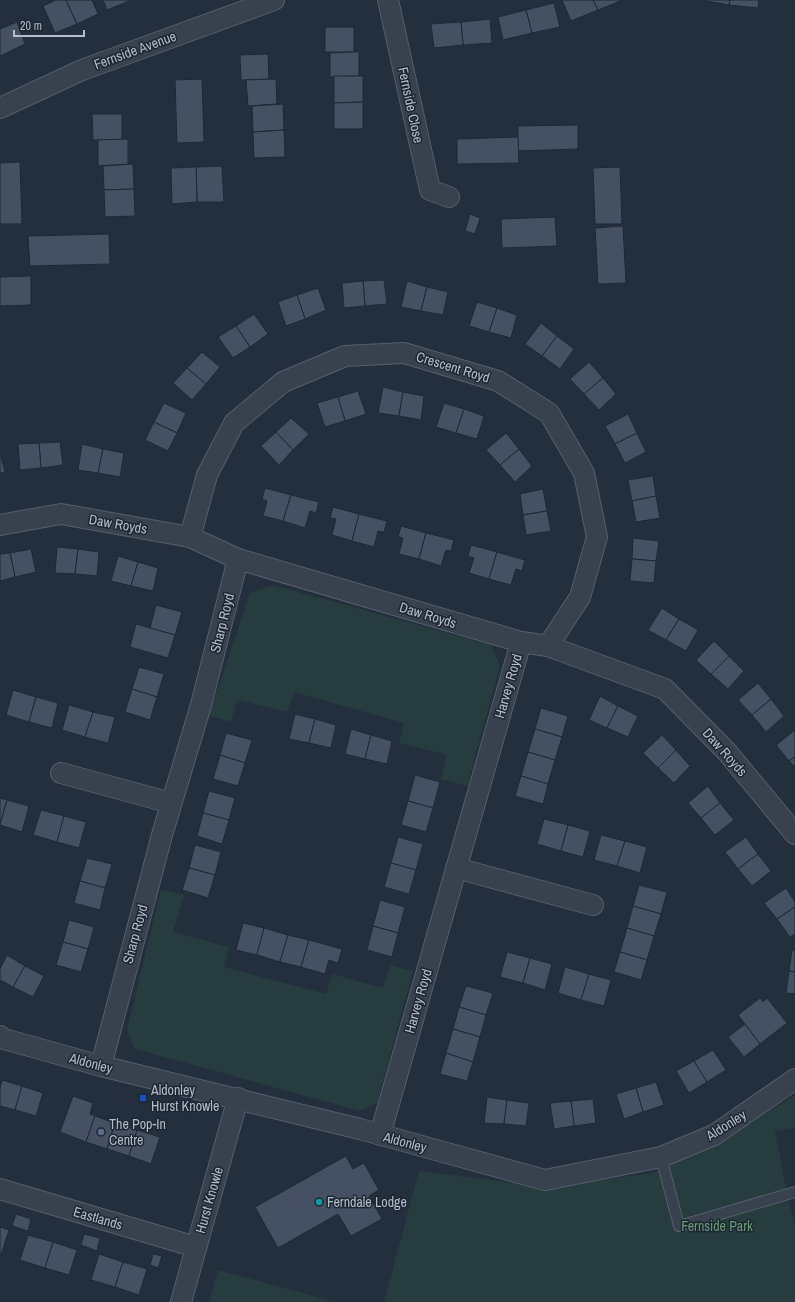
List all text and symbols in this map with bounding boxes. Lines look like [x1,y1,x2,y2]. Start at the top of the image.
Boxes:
scale bar [14,12,84,38]
text: 20 m [20,18,42,34]
street label: Fernside Avenue [91,27,179,73]
street label: Fernside Close [394,65,428,145]
street label: Crescent Royd [414,347,492,387]
street label: Daw Royds [88,510,149,538]
street label: Sharp Royd [206,591,238,655]
street label: Daw Royds [397,598,459,632]
street label: Harvey Royd [490,652,526,720]
street label: Daw Royds [699,724,751,780]
street label: Sharp Royd [118,902,152,966]
street label: Harvey Royd [400,967,436,1035]
street label: Aldonley [66,1048,115,1077]
place label: Aldonley Hurst Knowle [150,1081,219,1115]
marker: Aldonley Hurst Knowle [138,1093,148,1103]
street label: Aldonley [702,1106,750,1145]
place label: The Pop-In Centre [109,1115,166,1149]
marker: The Pop-In Centre [96,1127,106,1137]
street label: Aldonley [380,1127,429,1156]
street label: Hurst Knowle [191,1165,227,1235]
place label: Ferndale Lodge [327,1193,407,1211]
marker: Ferndale Lodge [314,1197,324,1207]
street label: Eastlands [71,1202,125,1234]
park label: Fernside Park [681,1217,753,1235]

